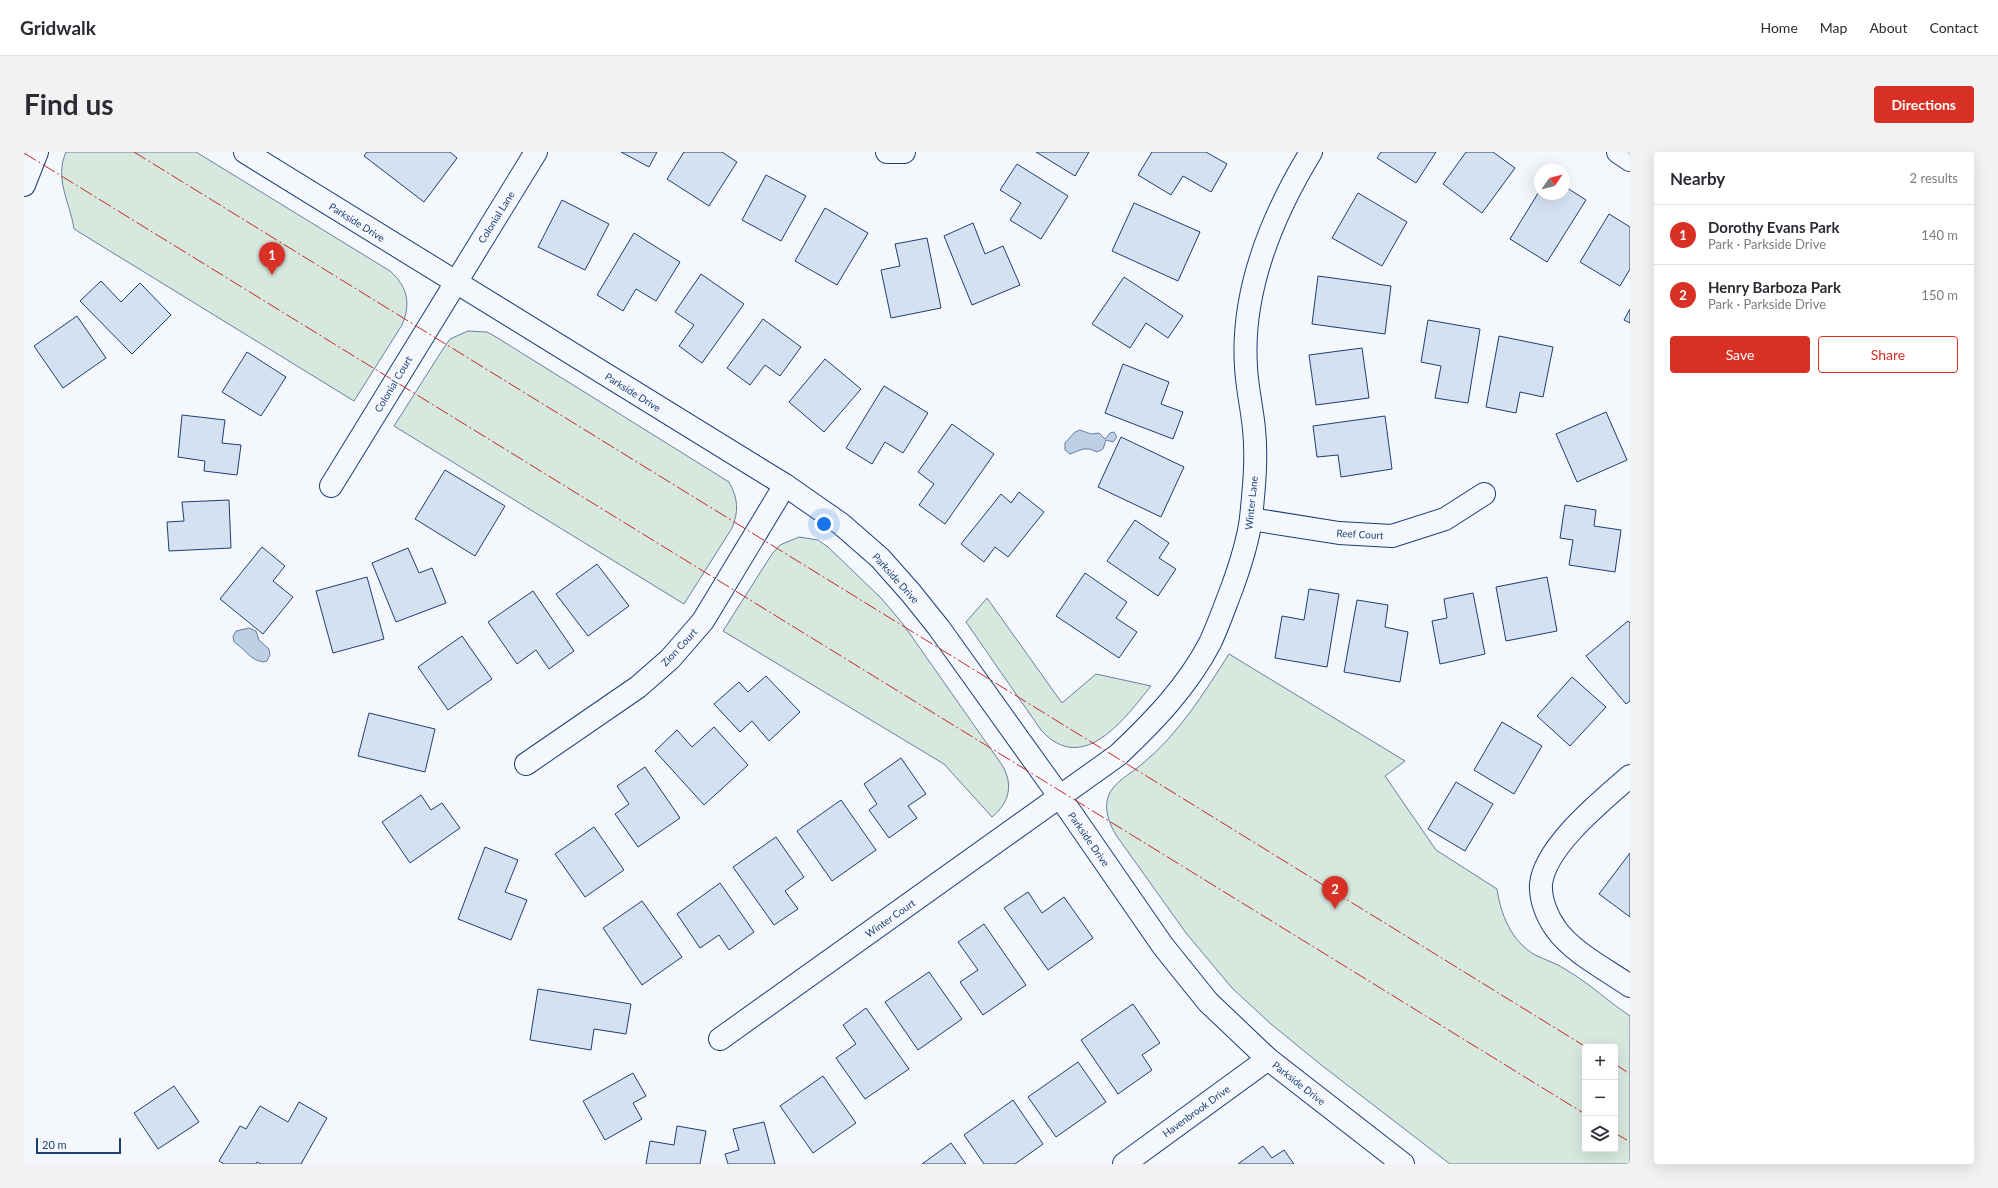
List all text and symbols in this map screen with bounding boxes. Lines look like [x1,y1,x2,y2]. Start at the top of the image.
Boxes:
text: Gridwalk [20,16,96,39]
text: Home [1760,19,1798,36]
text: Map [1820,19,1847,36]
text: About [1869,19,1907,36]
text: Contact [1929,19,1978,36]
button: Directions [1874,86,1974,123]
text: Find us [24,87,114,121]
north arrow [1534,164,1570,200]
text: Nearby [1670,168,1725,189]
text: 2 results [1910,170,1958,186]
street label: Colonial Lane [475,189,517,245]
street label: Parkside Drive [327,200,387,244]
text: Dorothy Evans Park [1708,218,1839,236]
text: 1 [1679,227,1687,243]
text: 140 m [1921,227,1958,243]
text: Park · Parkside Drive [1708,236,1826,252]
pin: 1 [259,242,285,275]
text: Henry Barboza Park [1708,278,1841,296]
text: 2 [1679,287,1687,303]
text: 150 m [1921,287,1958,303]
text: Park · Parkside Drive [1708,296,1826,312]
button: Save [1670,336,1810,373]
button: Share [1818,336,1958,373]
street label: Colonial Court [372,353,415,414]
street label: Parkside Drive [603,370,663,414]
street label: Winter Lane [1242,476,1260,530]
your location [814,514,834,534]
street label: Reef Court [1336,527,1384,541]
street label: Parkside Drive [870,550,922,606]
street label: Zion Court [658,625,700,668]
street label: Parkside Drive [1066,810,1112,868]
pin: 2 [1322,876,1348,909]
street label: Winter Court [863,896,918,940]
map controls [1582,1044,1618,1152]
button: + [1582,1044,1618,1080]
street label: Parkside Drive [1270,1059,1328,1107]
button: − [1582,1080,1618,1116]
street label: Havenbrook Drive [1160,1083,1232,1139]
button: layers [1582,1116,1618,1152]
scale bar [36,1136,121,1155]
text: 20 m [42,1138,67,1151]

